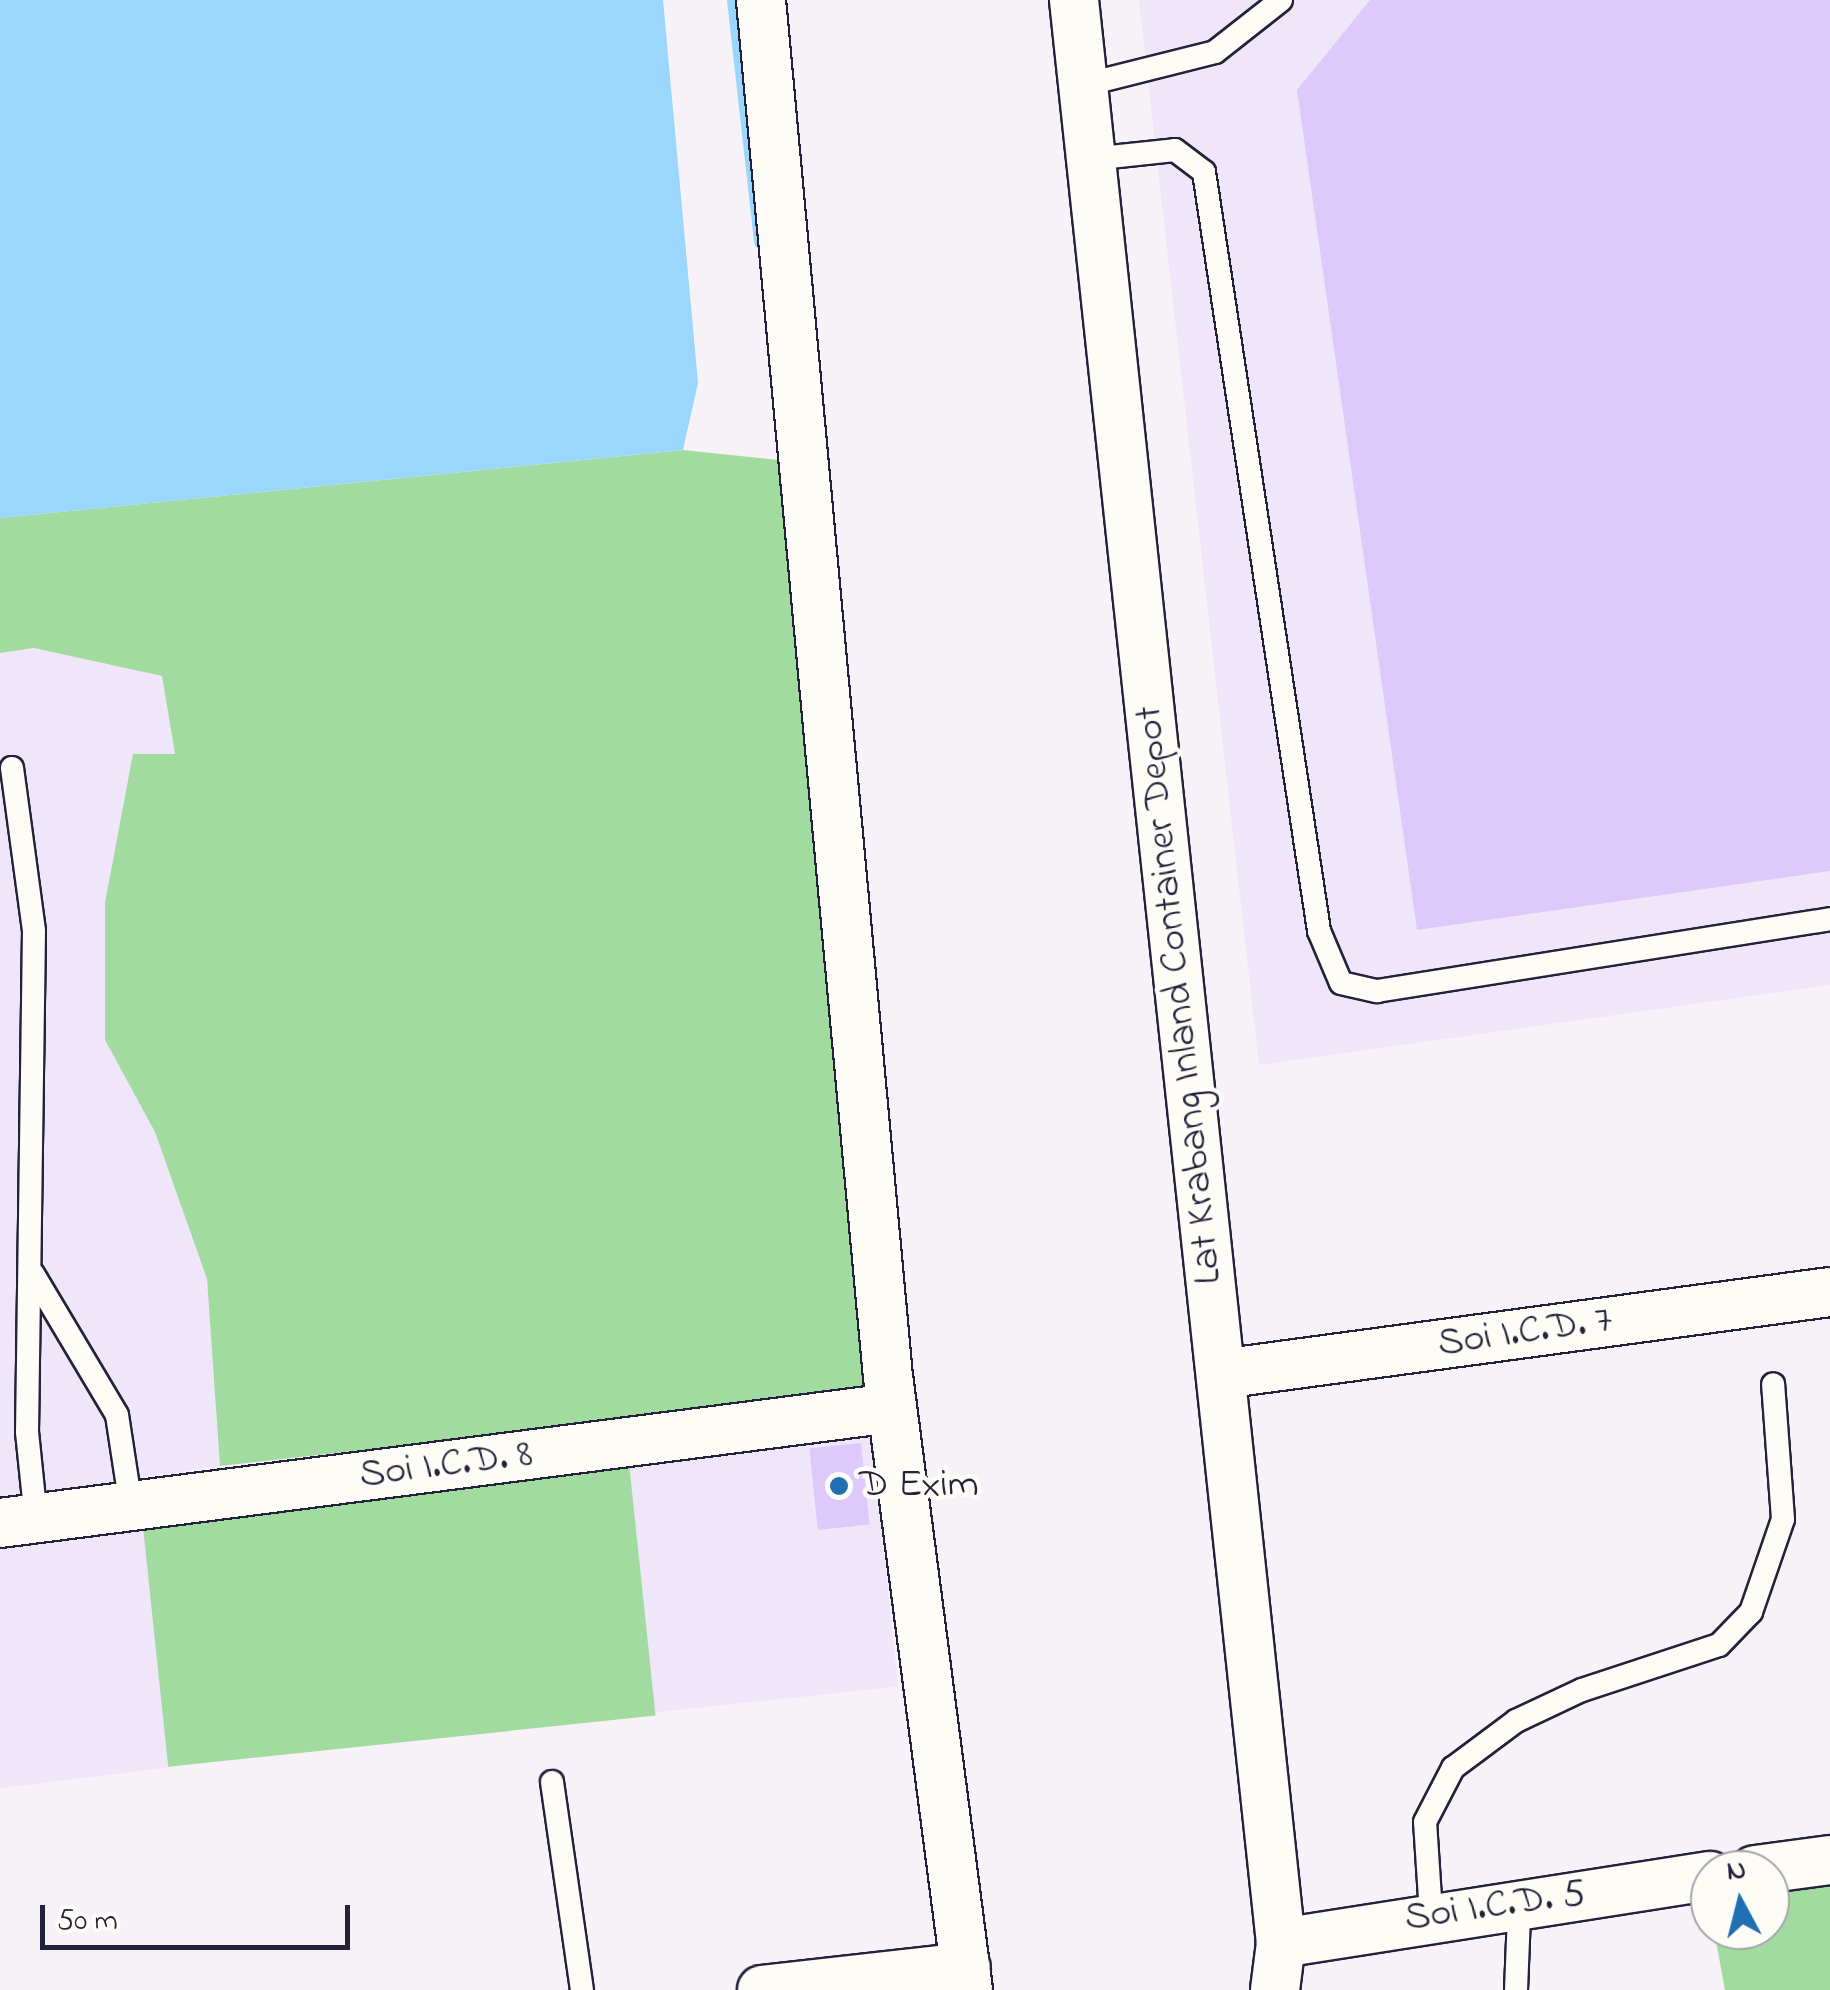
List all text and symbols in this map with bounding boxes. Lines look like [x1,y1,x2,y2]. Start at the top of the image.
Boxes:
street label: Lat Krabang Inland Container Depot [1126,703,1234,1287]
street label: Soi I.C.D. 7 [1435,1297,1615,1369]
street label: Soi I.C.D. 8 [357,1432,535,1500]
place label: D Exim [859,1462,979,1510]
marker: D Exim [828,1475,850,1497]
north arrow [1690,1850,1790,1950]
text: N [1725,1850,1748,1893]
street label: Soi I.C.D. 5 [1402,1871,1588,1943]
scale bar [45,1885,355,1947]
text: 50 m [57,1900,118,1944]

